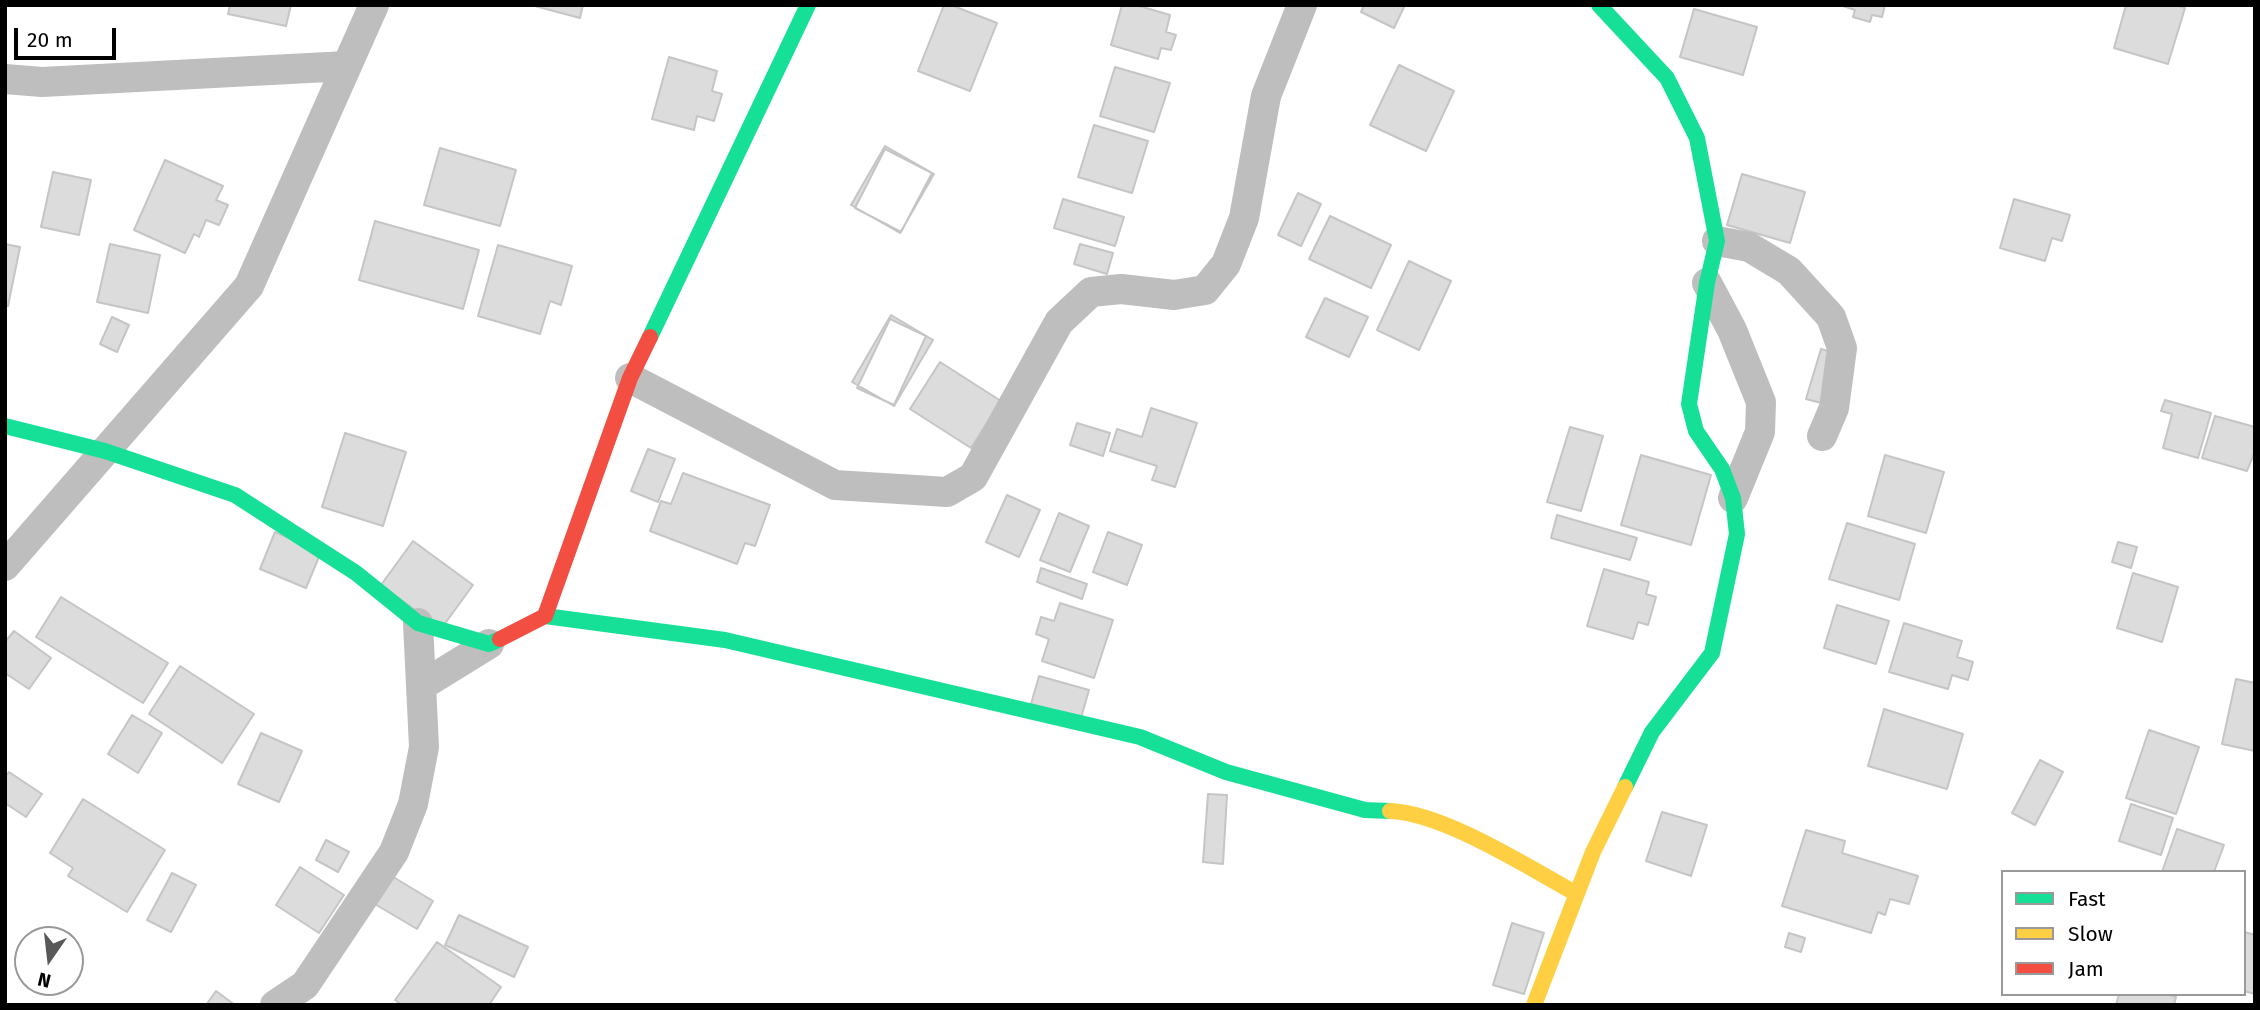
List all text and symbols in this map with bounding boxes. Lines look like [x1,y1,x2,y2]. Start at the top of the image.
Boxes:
scale bar [18,14,119,58]
text: 20 m [27,27,73,53]
legend [2001,870,2246,996]
text: Fast [2068,886,2106,912]
text: Slow [2068,921,2113,947]
north arrow [14,926,84,996]
text: Jam [2068,956,2104,982]
text: N [35,967,53,993]

